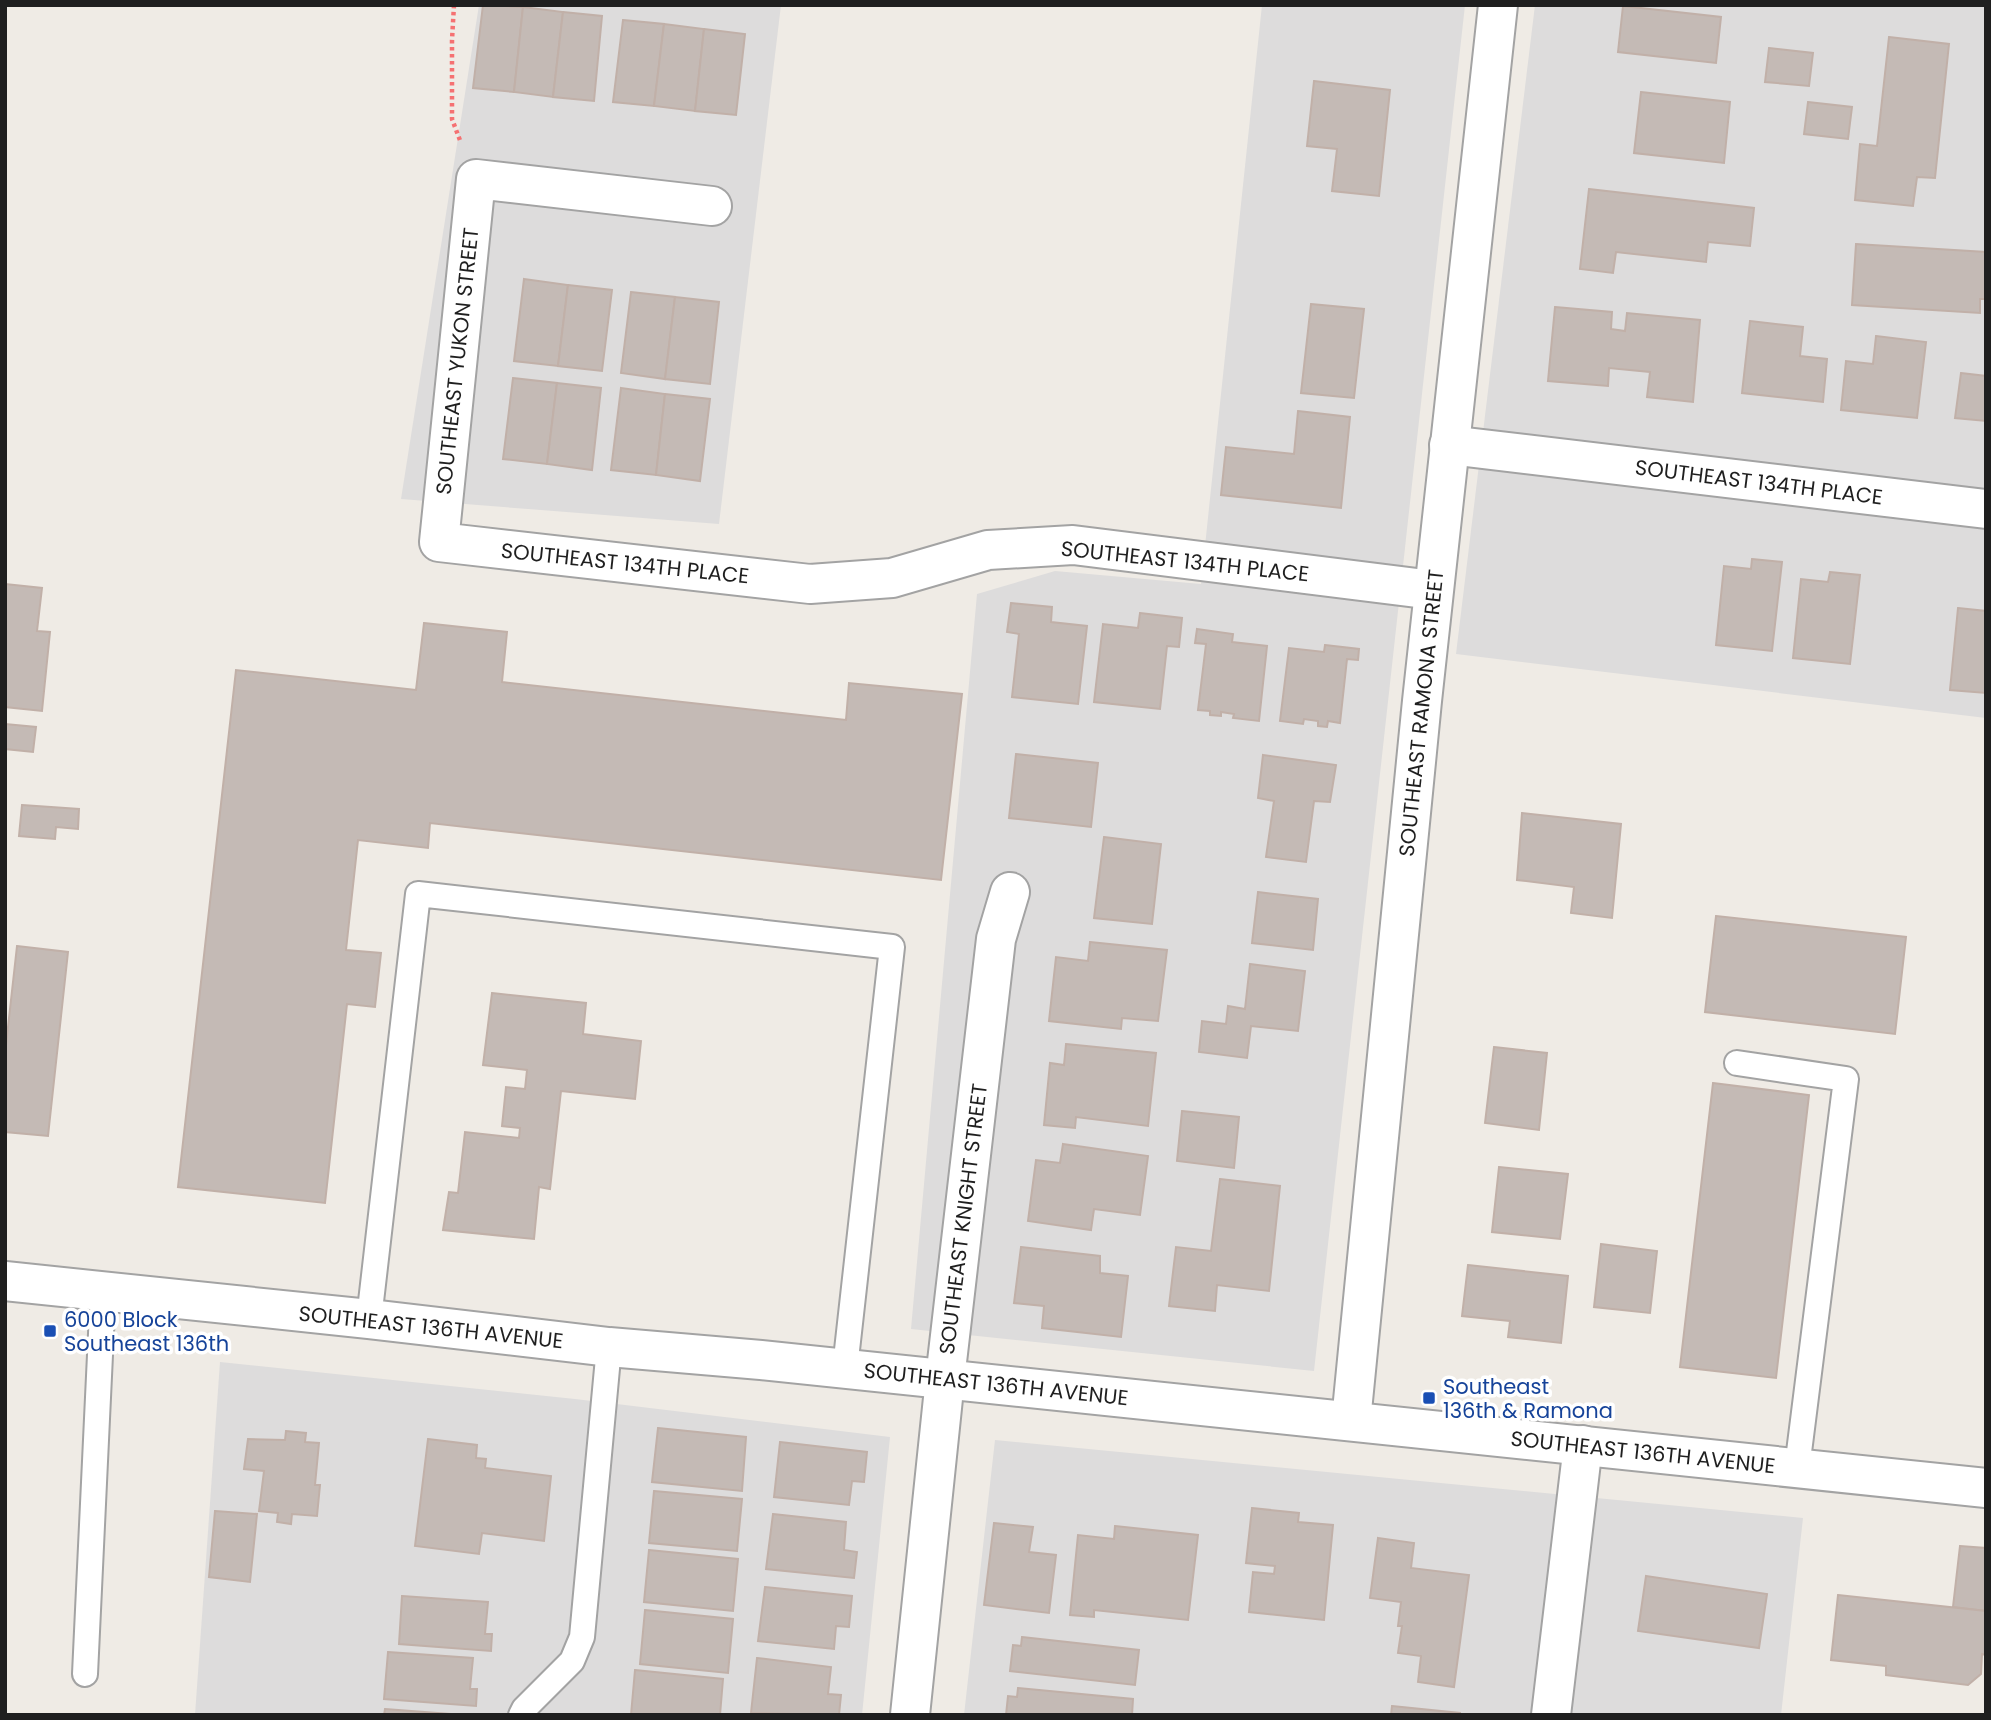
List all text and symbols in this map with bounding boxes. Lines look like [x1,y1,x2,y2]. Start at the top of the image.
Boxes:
street label: SOUTHEAST YUKON STREET [429,226,485,496]
street label: SOUTHEAST 134TH PLACE [1634,452,1884,512]
street label: SOUTHEAST 134TH PLACE [1060,534,1310,588]
street label: SOUTHEAST 134TH PLACE [500,536,750,590]
street label: SOUTHEAST RAMONA STREET [1391,568,1451,858]
street label: SOUTHEAST KNIGHT STREET [932,1082,994,1356]
street label: SOUTHEAST 136TH AVENUE [297,1299,565,1355]
place label: 6000 Block Southeast 136th [64,1305,229,1358]
marker: 6000 Block Southeast 136th [42,1323,58,1339]
street label: SOUTHEAST 136TH AVENUE [862,1356,1130,1412]
place label: Southeast 136th & Ramona [1443,1372,1613,1425]
marker: Southeast 136th & Ramona [1421,1390,1437,1406]
street label: SOUTHEAST 136TH AVENUE [1509,1424,1777,1480]

